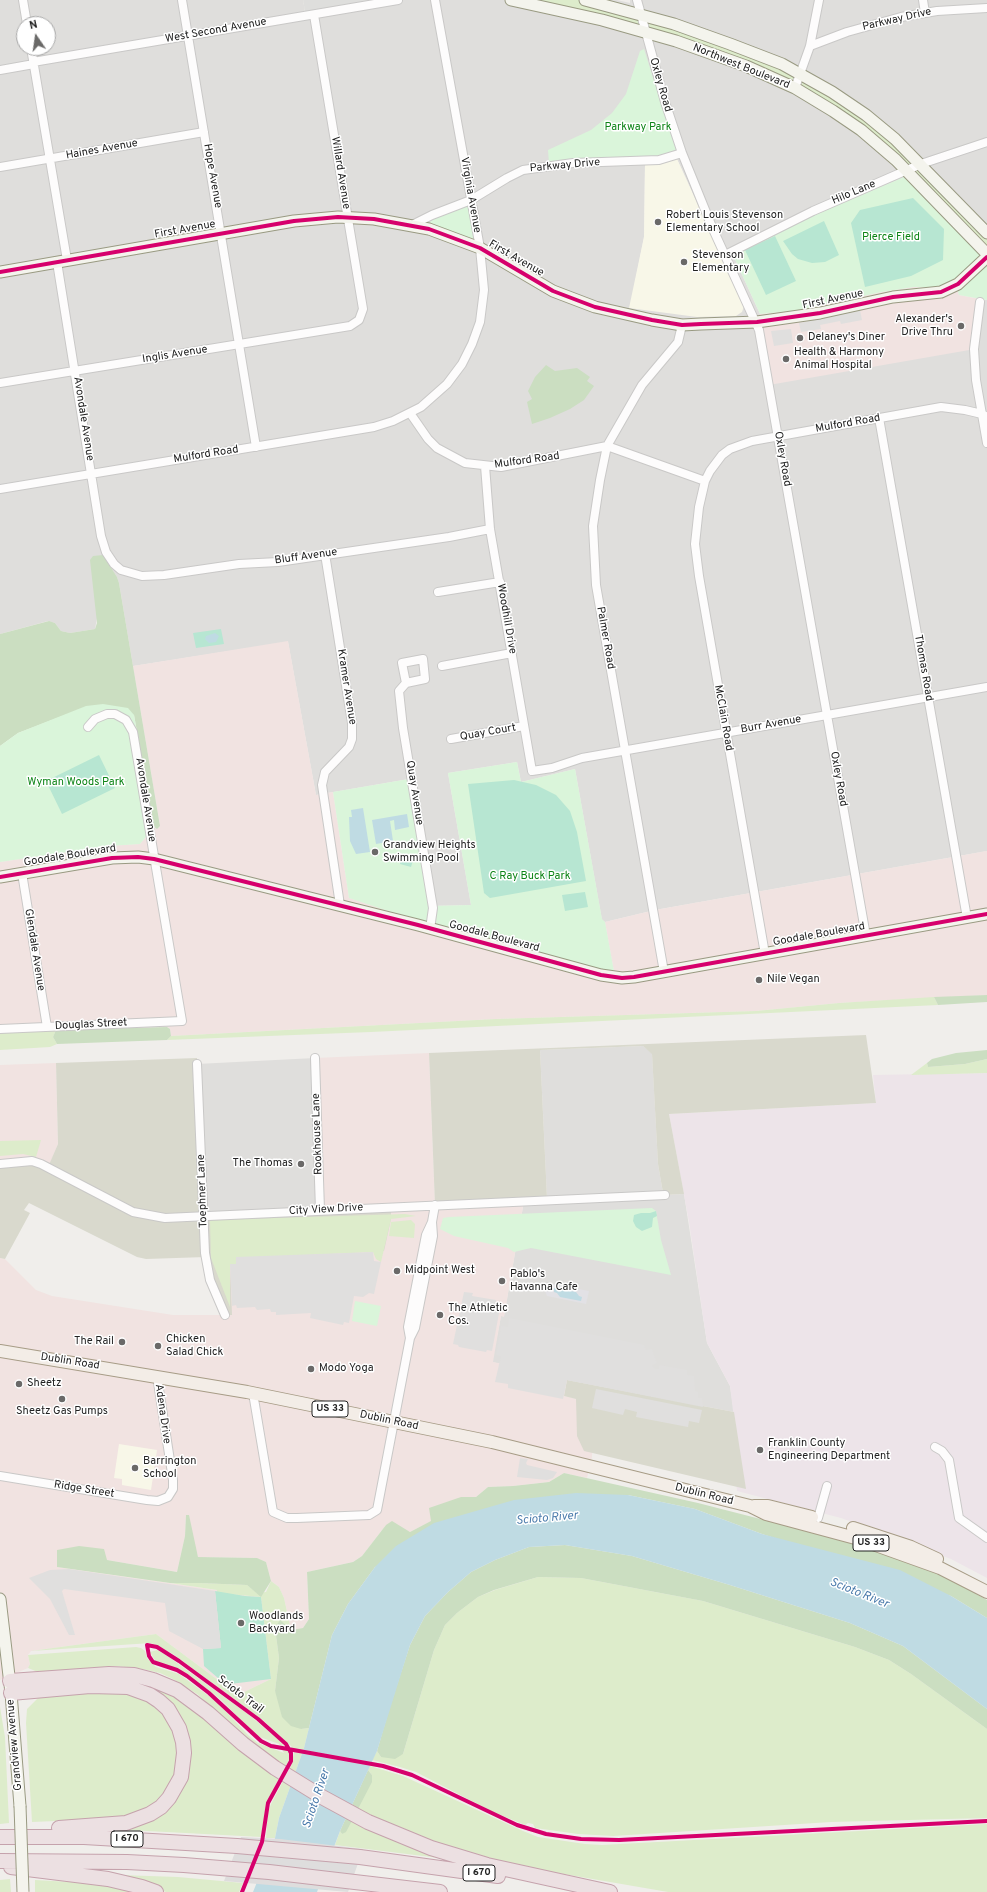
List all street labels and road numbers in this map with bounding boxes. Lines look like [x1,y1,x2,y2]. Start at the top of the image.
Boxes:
street label: Parkway Drive [861,6,933,34]
street label: West Second Avenue [164,16,268,46]
street label: Northwest Boulevard [691,42,791,92]
street label: Oxley Road [646,56,674,114]
street label: Willard Avenue [328,136,352,210]
street label: Haines Avenue [65,137,139,163]
street label: Hope Avenue [200,143,224,209]
street label: Virginia Avenue [457,156,483,234]
street label: Parkway Drive [529,156,601,176]
street label: Hilo Lane [830,178,878,208]
street label: First Avenue [153,218,217,242]
street label: First Avenue [486,238,546,280]
street label: First Avenue [801,287,865,313]
street label: Inglis Avenue [141,343,209,367]
street label: Avondale Avenue [70,376,96,462]
street label: Mulford Road [815,412,881,436]
street label: Oxley Road [771,430,793,488]
street label: Mulford Road [173,443,239,467]
street label: Mulford Road [494,450,560,472]
street label: Bluff Avenue [274,546,338,568]
street label: Woodhill Drive [493,583,519,655]
street label: Palmer Road [593,606,617,670]
street label: Thomas Road [911,634,935,702]
street label: Kramer Avenue [334,648,358,726]
street label: McClain Road [711,684,735,752]
street label: Burr Avenue [740,713,802,737]
street label: Quay Court [459,722,517,744]
street label: Oxley Road [827,750,849,808]
street label: Avondale Avenue [132,757,158,843]
street label: Quay Avenue [402,760,426,826]
street label: Goodale Boulevard [23,842,117,870]
street label: Glendale Avenue [21,908,47,992]
street label: Goodale Boulevard [447,919,541,955]
street label: Goodale Boulevard [772,920,866,950]
street label: Douglas Street [54,1017,128,1033]
street label: Rookhouse Lane [310,1093,326,1175]
street label: Toephner Lane [195,1154,211,1228]
street label: City View Drive [288,1201,364,1219]
street label: Dublin Road [39,1351,101,1373]
street label: Adena Drive [151,1383,173,1445]
road number: US 33 [312,1401,348,1417]
street label: Dublin Road [358,1408,420,1434]
street label: Ridge Street [53,1479,115,1501]
street label: Dublin Road [673,1481,735,1509]
road number: US 33 [853,1535,889,1551]
street label: Scioto Trail [214,1673,266,1717]
street label: Grandview Avenue [4,1699,26,1791]
road number: I 670 [111,1831,143,1847]
road number: I 670 [463,1865,495,1881]

